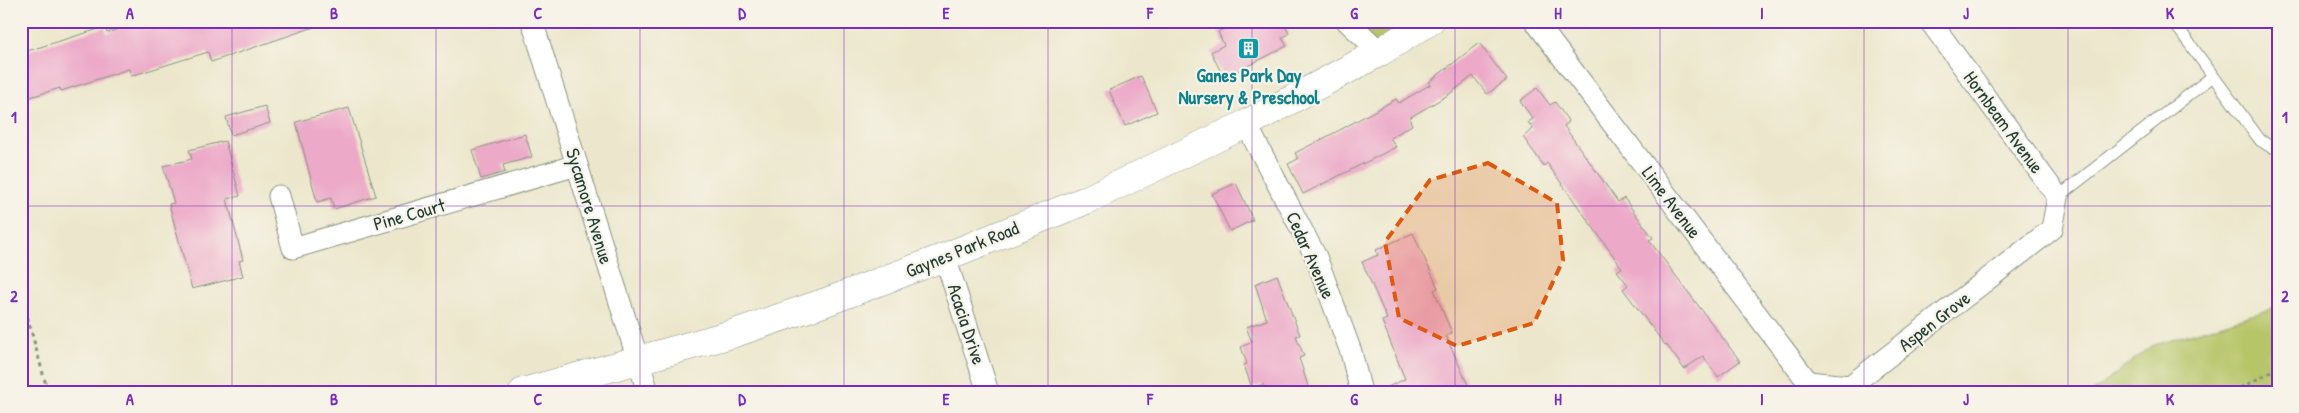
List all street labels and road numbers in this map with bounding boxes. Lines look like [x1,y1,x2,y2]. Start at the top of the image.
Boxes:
street label: Hornbeam Avenue [1958,66,2050,179]
street label: Sycamore Avenue [560,145,620,267]
street label: Lime Avenue [1636,160,1708,244]
street label: Pine Court [370,191,448,237]
street label: Cedar Avenue [1280,207,1342,303]
street label: Gaynes Park Road [902,214,1023,283]
street label: Acacia Drive [942,280,992,368]
street label: Aspen Grove [1893,284,1976,357]

